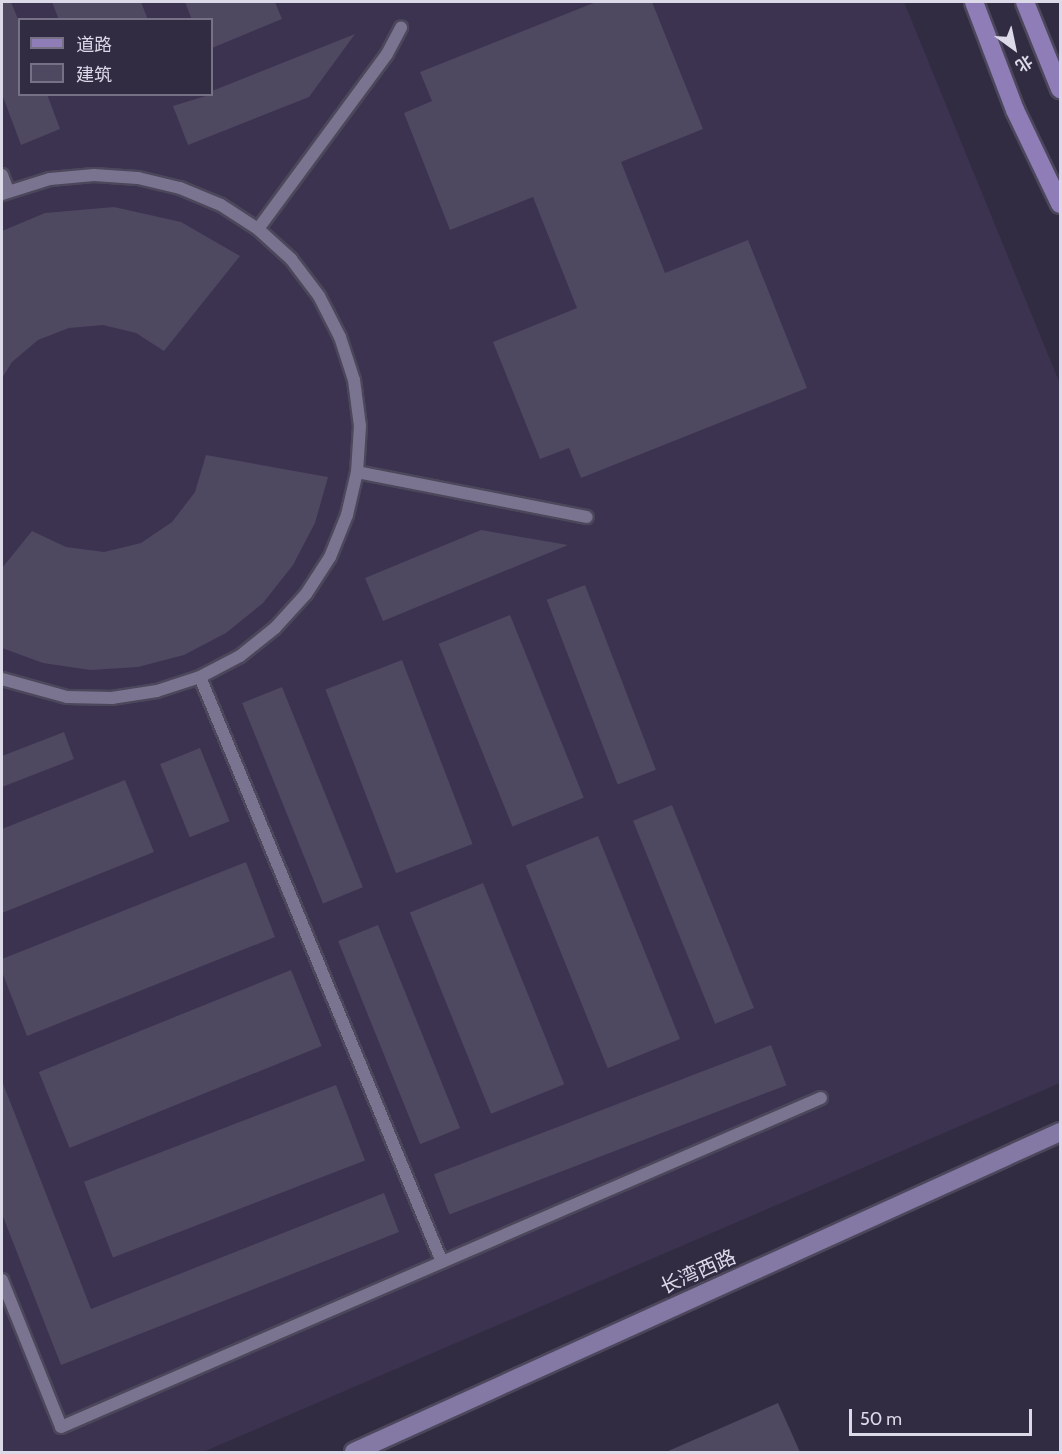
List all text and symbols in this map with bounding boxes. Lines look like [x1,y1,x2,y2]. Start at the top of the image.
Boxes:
legend [18,18,213,96]
north arrow [984,18,1044,78]
text: 道路 [76,34,112,56]
text: 北 [1012,51,1036,76]
text: 建筑 [76,64,112,86]
street label: 长湾西路 [657,1245,739,1299]
scale bar [852,1397,1035,1435]
text: 50 m [860,1408,902,1430]

